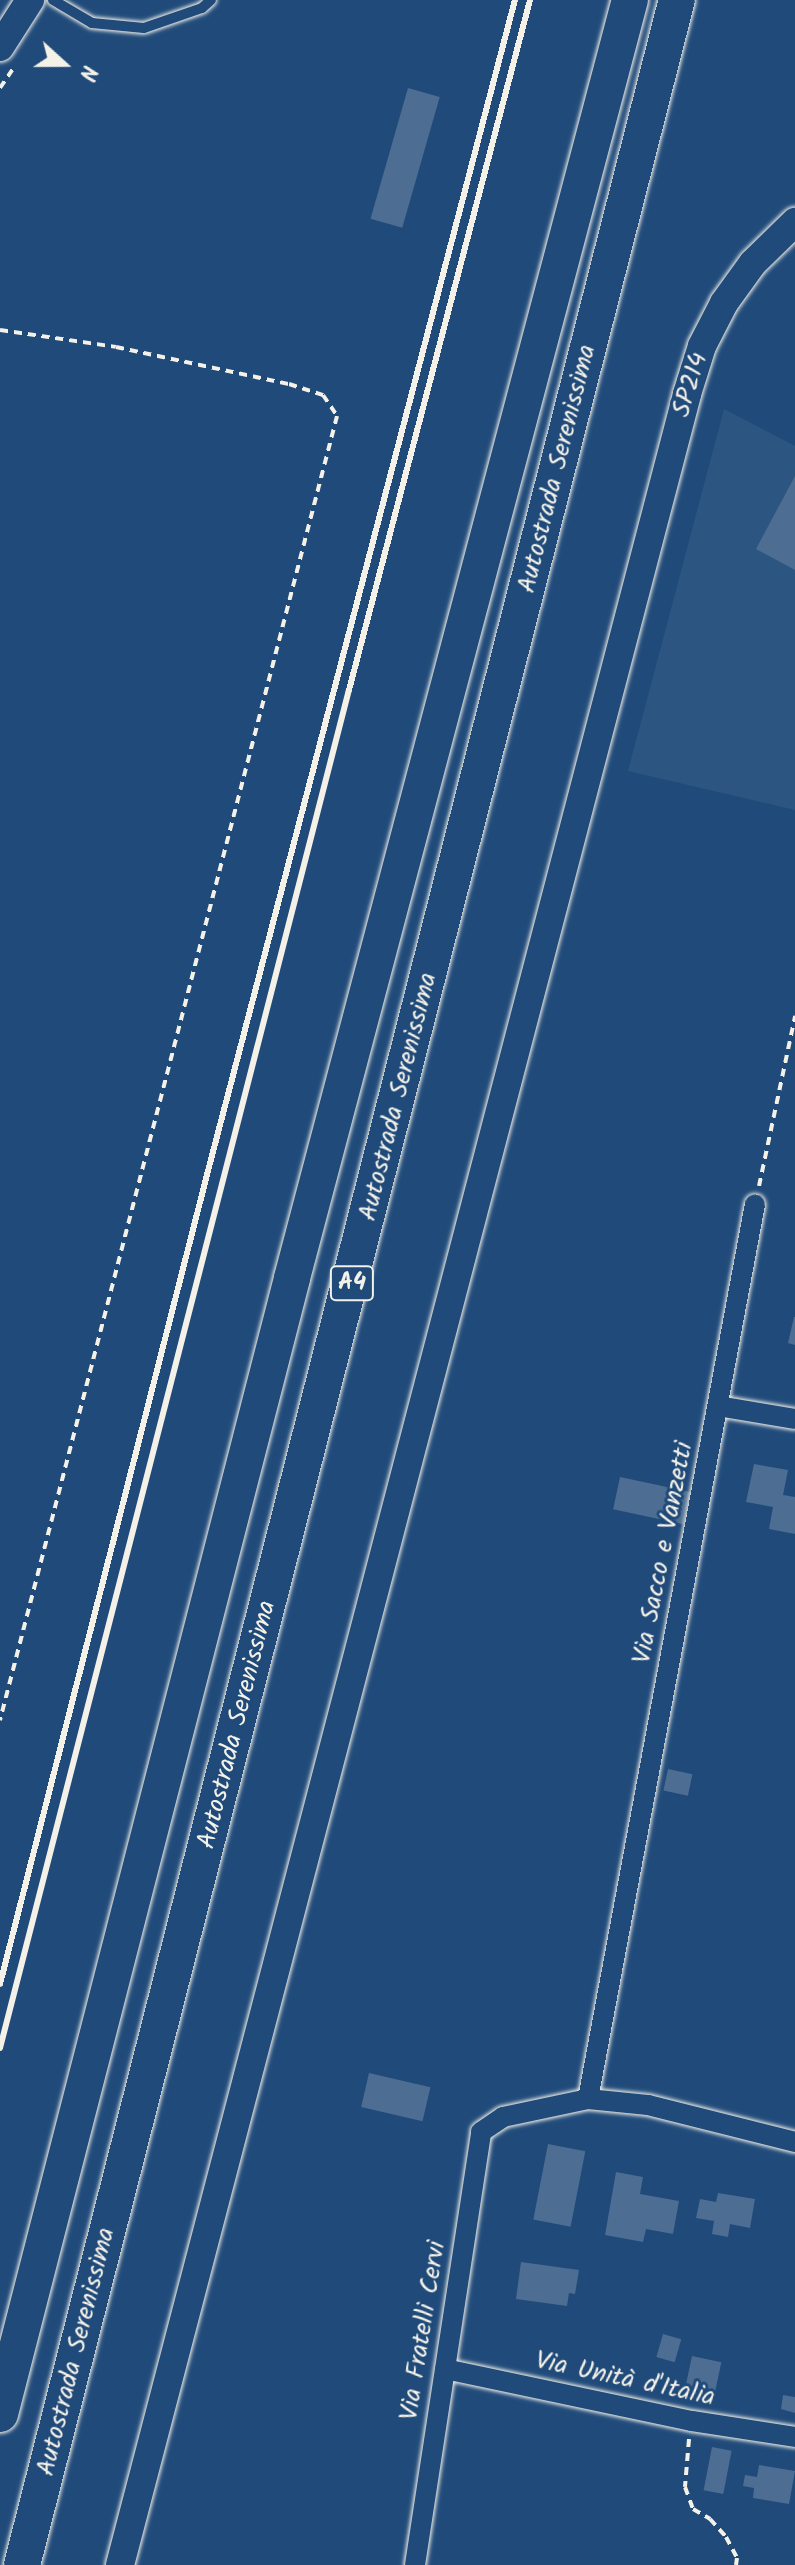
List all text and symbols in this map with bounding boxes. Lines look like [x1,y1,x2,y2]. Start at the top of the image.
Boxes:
north arrow [24,24,104,104]
text: N [68,60,106,86]
street label: Autostrada Serenissima [512,342,604,596]
street label: SP214 [667,349,715,421]
street label: Autostrada Serenissima [353,970,445,1224]
road number: A4 [328,1263,376,1303]
street label: Via Sacco e Vanzetti [627,1439,701,1667]
street label: Autostrada Serenissima [192,1598,284,1852]
street label: Autostrada Serenissima [31,2225,123,2479]
street label: Via Fratelli Cervi [394,2239,454,2423]
street label: Via Unità d'Italia [532,2346,718,2414]

